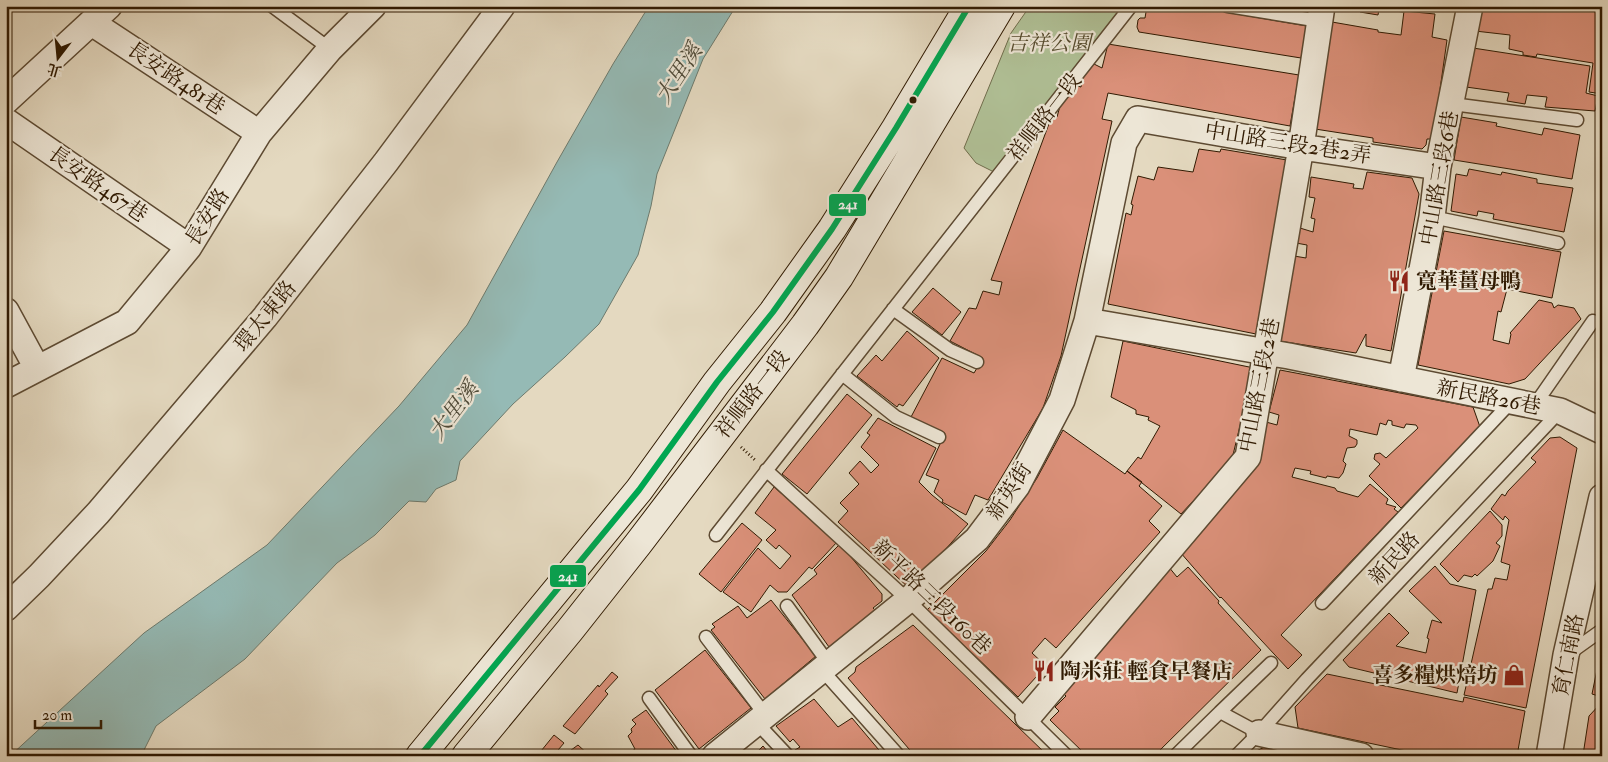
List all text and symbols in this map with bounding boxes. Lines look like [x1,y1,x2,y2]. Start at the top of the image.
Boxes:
park label: 吉祥公園 [1007,30,1094,57]
north arrow [32,32,82,82]
street label: 長安路481巷 [121,36,230,121]
water label: 大里溪 [649,37,710,109]
text: 北 [45,60,64,80]
street label: 祥順路一段 [1001,68,1087,167]
unlabelled marker [908,95,918,105]
street label: 中山路三段6巷 [1414,108,1465,248]
street label: 中山路三段2巷2弄 [1203,117,1373,170]
street label: 長安路467巷 [43,140,153,229]
street label: 長安路 [179,183,236,251]
line badge: 241 [828,193,867,217]
text: 241 [838,196,858,213]
restaurant icon: 寬華薑母鴨 [1386,268,1412,294]
place label: 寬華薑母鴨 [1416,268,1521,295]
street label: 環太東路 [228,275,302,357]
street label: 中山路三段2巷 [1233,315,1286,455]
street label: 祥順路一段 [709,345,795,444]
water label: 大里溪 [423,374,486,445]
street label: 新民路26巷 [1435,374,1543,421]
street label: 新英街 [981,458,1038,525]
street label: 新民路 [1363,526,1426,591]
street label: 新平路三段160巷 [867,534,997,661]
line badge: 241 [549,564,587,588]
text: 241 [558,568,578,585]
street label: 育仁南路 [1547,611,1590,699]
restaurant icon: 陶米莊 輕食早餐店 [1031,658,1057,684]
place label: 陶米莊 輕食早餐店 [1060,658,1232,685]
place label: 喜多糧烘焙坊 [1372,662,1498,689]
shop icon: 喜多糧烘焙坊 [1501,662,1527,688]
scale bar [35,697,101,729]
text: 20 m [42,706,72,725]

